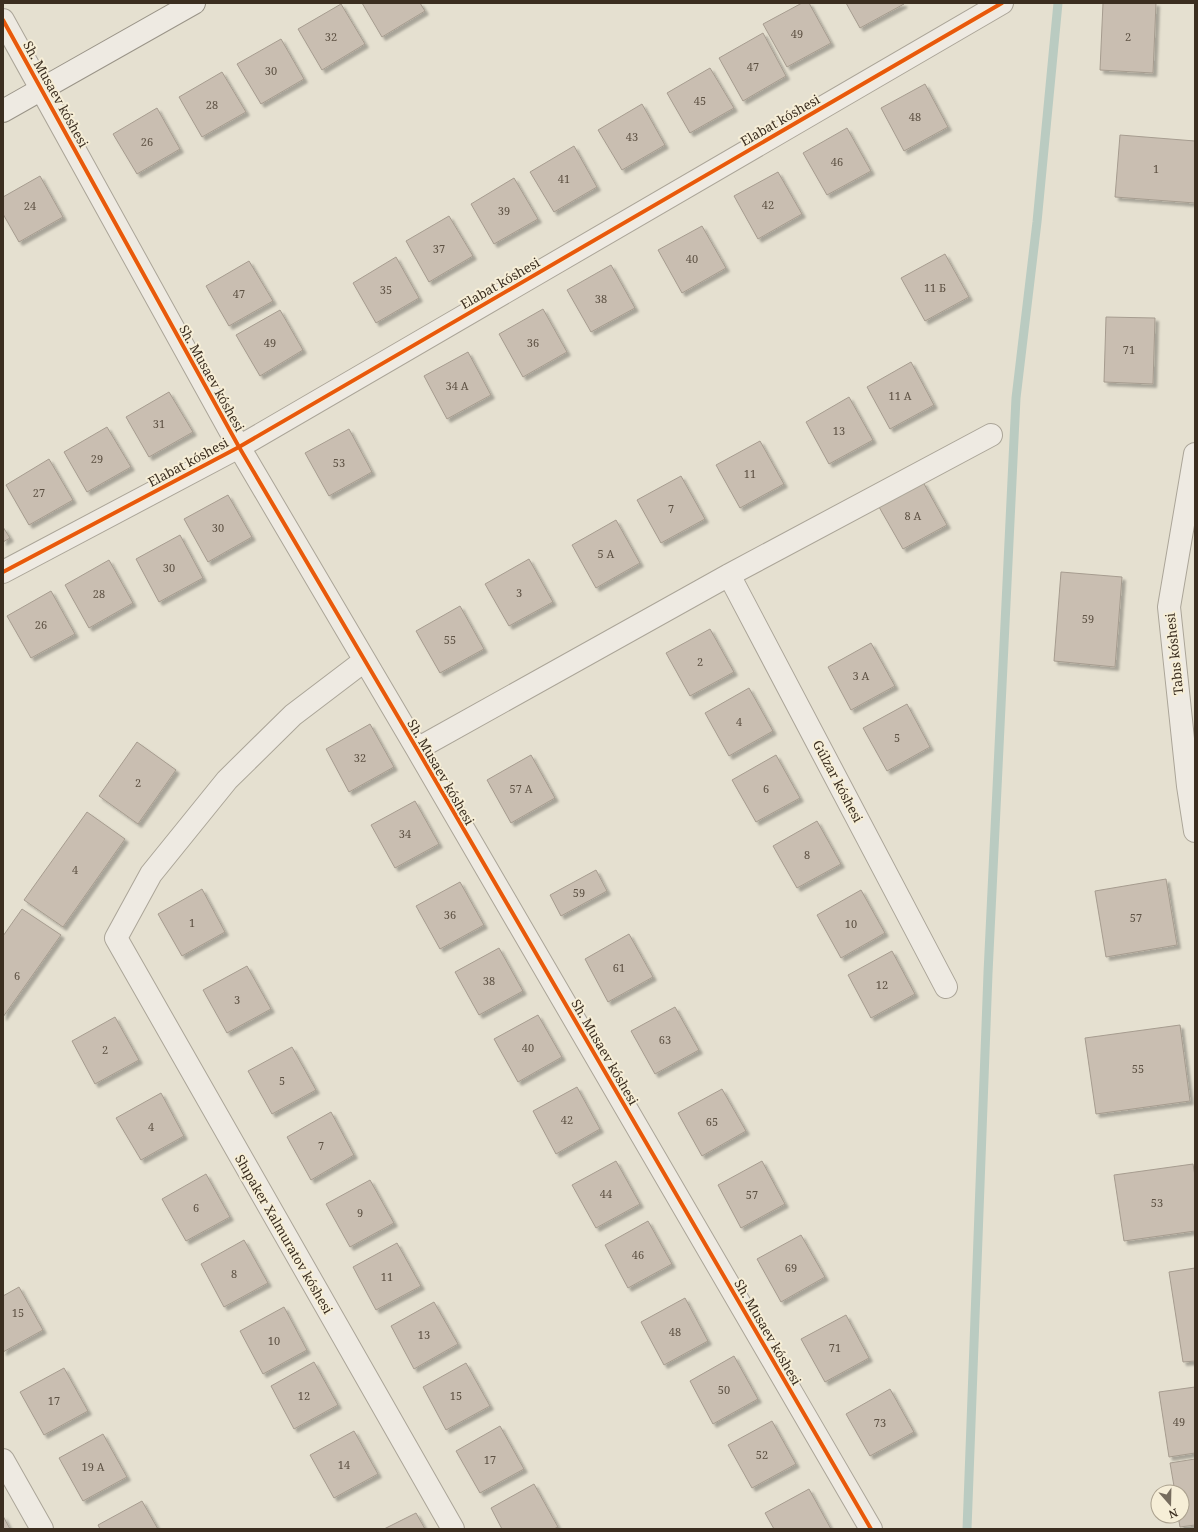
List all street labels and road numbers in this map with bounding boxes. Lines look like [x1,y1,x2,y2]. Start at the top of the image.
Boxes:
street label: Sh. Musaev kóshesi [19,37,93,151]
street label: Elabat kóshesi [737,90,823,150]
street label: Elabat kóshesi [457,253,543,313]
street label: Sh. Musaev kóshesi [175,321,249,435]
street label: Elabat kóshesi [145,433,231,491]
street label: Tabıs kóshesi [1161,612,1187,696]
street label: Sh. Musaev kóshesi [403,716,479,828]
street label: Gúlzar kóshesi [809,737,867,825]
street label: Sh. Musaev kóshesi [567,996,643,1108]
street label: Shıpaker Xalmuratov kóshesi [231,1151,337,1317]
street label: Sh. Musaev kóshesi [730,1276,806,1388]

